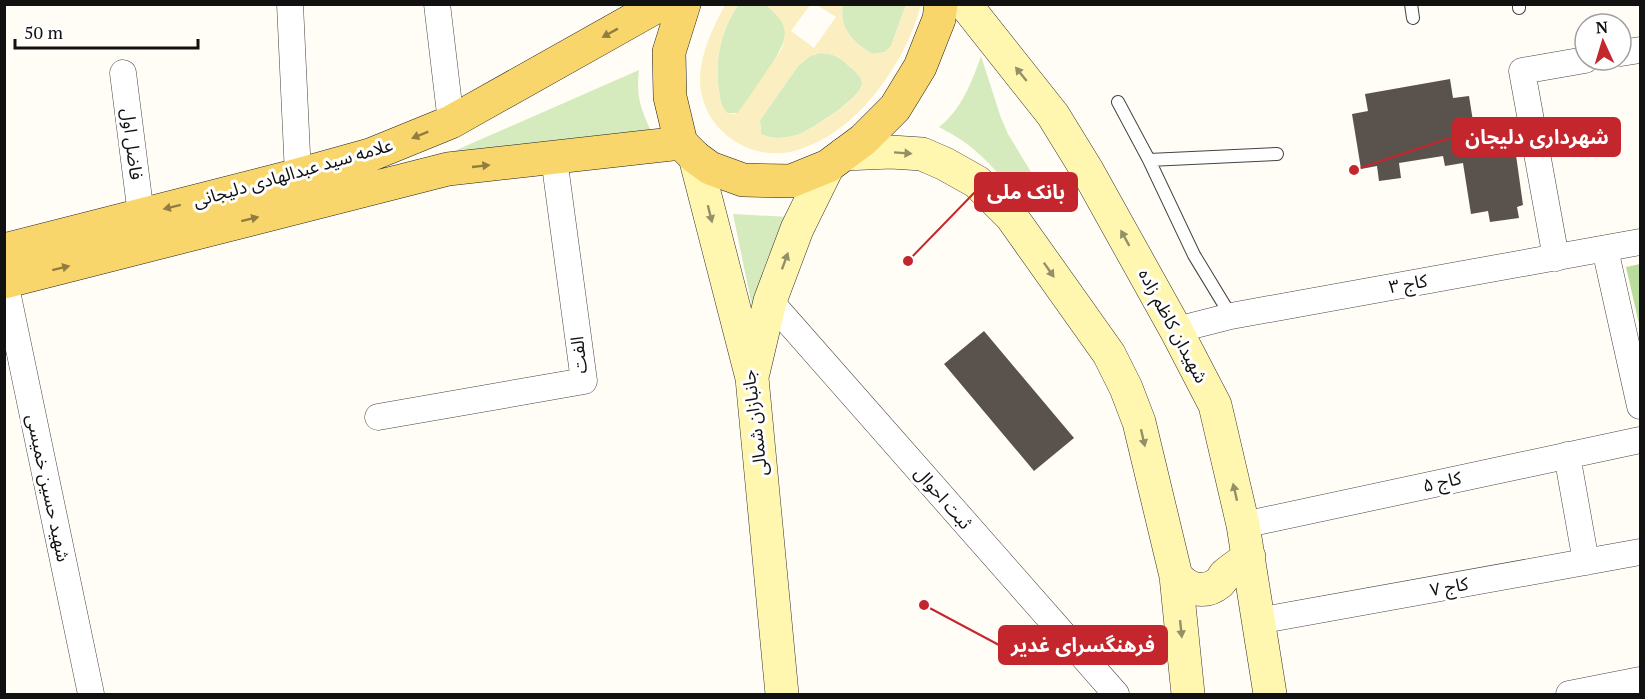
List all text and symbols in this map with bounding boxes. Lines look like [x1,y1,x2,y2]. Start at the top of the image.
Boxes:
scale bar [15,12,198,50]
north arrow [1573,12,1633,72]
text: N [1595,16,1609,38]
text: 50 m [24,20,64,44]
one-way arrow [601,28,618,38]
one-way arrow [1014,66,1027,82]
street label: فاضل اول [117,107,149,181]
callout: شهرداری دلیجان [1453,118,1620,156]
text: شهرداری دلیجان [1465,123,1609,150]
one-way arrow [410,130,428,140]
street label: علامه سید عبدالهادی دلیجانی [190,132,395,212]
one-way arrow [893,148,912,158]
one-way arrow [471,161,490,171]
callout: بانک ملی [975,173,1077,211]
text: بانک ملی [987,178,1065,205]
one-way arrow [163,202,181,212]
one-way arrow [705,205,715,223]
one-way arrow [241,214,259,224]
one-way arrow [1120,229,1130,246]
one-way arrow [781,252,790,270]
one-way arrow [1043,261,1055,277]
one-way arrow [52,262,70,272]
street label: شهیدان کاظم زاده [1132,264,1214,388]
street label: کاج ۳ [1387,268,1430,300]
street label: الفت [564,335,592,375]
street label: جانبازان شمالی [736,369,772,478]
street label: شهید حسین خمیسی [22,412,76,564]
one-way arrow [1139,429,1149,448]
street label: ثبت احوال [910,461,978,534]
street label: کاج ۵ [1420,465,1464,499]
one-way arrow [1230,482,1239,501]
street label: کاج ۷ [1428,571,1471,603]
one-way arrow [1176,620,1186,639]
callout: فرهنگسرای غدیر [999,626,1167,664]
text: فرهنگسرای غدیر [1010,631,1155,658]

